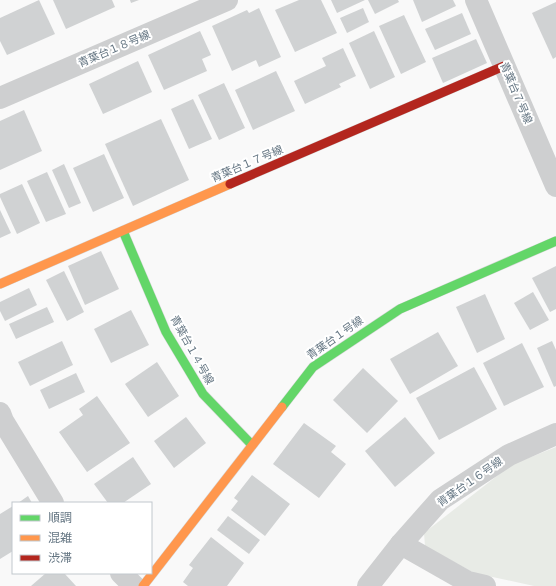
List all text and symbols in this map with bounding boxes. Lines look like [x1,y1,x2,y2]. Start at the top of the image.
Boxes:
street label: 青葉台１８号線 [76,28,152,70]
street label: 青葉台７号線 [497,60,535,126]
street label: 青葉台１７号線 [209,143,285,185]
street label: 青葉台１４号線 [168,313,216,387]
street label: 青葉台１号線 [304,314,366,362]
street label: 青葉台１６号線 [435,455,505,509]
legend [12,502,152,574]
text: 順調 [48,511,72,526]
text: 混雑 [48,531,72,546]
text: 渋滞 [48,551,72,566]

